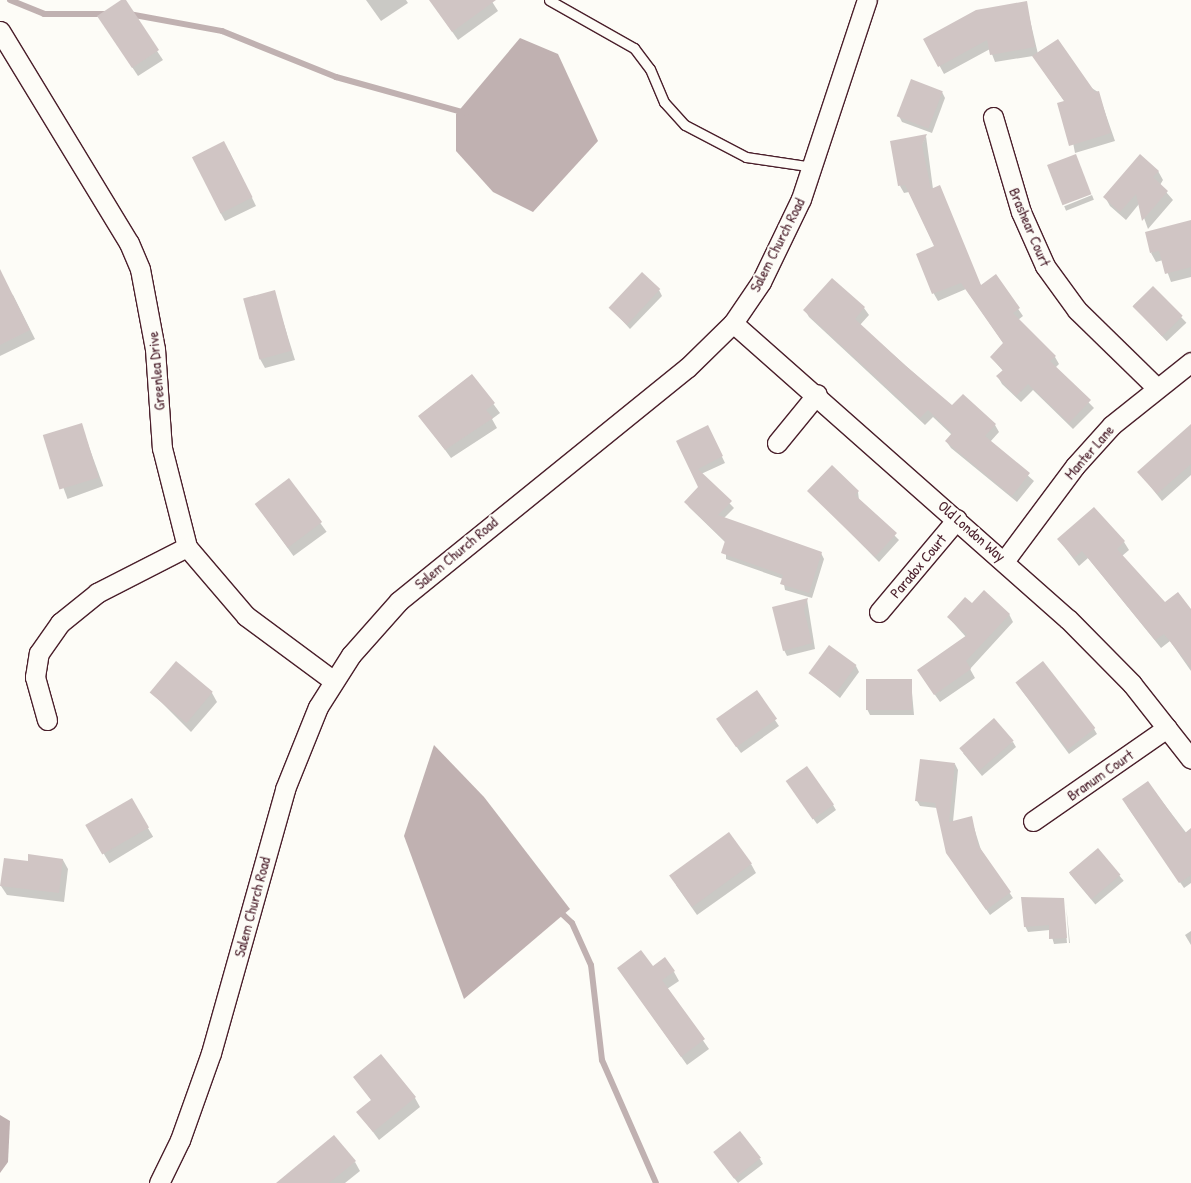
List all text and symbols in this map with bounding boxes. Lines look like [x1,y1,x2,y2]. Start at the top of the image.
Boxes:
street label: Brashear Court [1005,185,1055,269]
street label: Salem Church Road [746,195,808,295]
street label: Greenlea Drive [144,331,168,411]
street label: Manter Lane [1061,421,1117,483]
street label: Old London Way [935,497,1009,565]
street label: Salem Church Road [411,513,501,593]
street label: Paradox Court [886,530,950,602]
street label: Branum Court [1063,746,1137,804]
street label: Salem Church Road [230,855,274,959]

